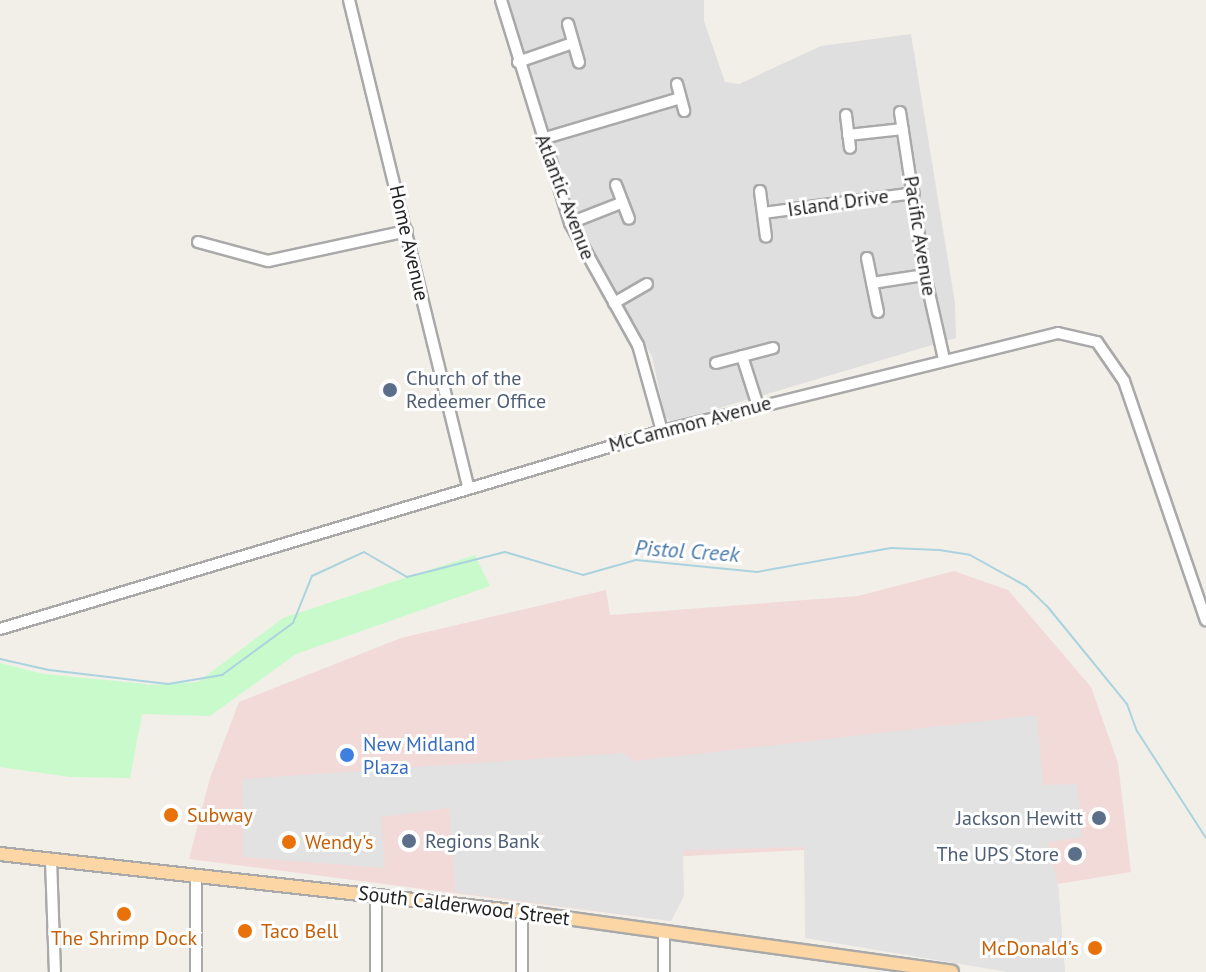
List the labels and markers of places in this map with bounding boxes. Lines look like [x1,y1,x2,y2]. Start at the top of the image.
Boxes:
place label: Church of the Redeemer Office [406,366,546,413]
marker: Church of the Redeemer Office [381,381,399,399]
place label: New Midland Plaza [363,732,476,779]
marker: New Midland Plaza [338,746,356,764]
place label: Subway [187,803,253,827]
marker: Subway [162,806,180,824]
place label: Jackson Hewitt [956,806,1083,830]
marker: Jackson Hewitt [1090,809,1108,827]
place label: Regions Bank [425,829,540,853]
place label: Wendy's [305,830,373,854]
marker: Regions Bank [400,832,418,850]
marker: Wendy's [280,833,298,851]
place label: The UPS Store [936,842,1059,866]
marker: The UPS Store [1066,845,1084,863]
marker: The Shrimp Dock [115,905,133,923]
place label: Taco Bell [261,919,338,943]
marker: Taco Bell [236,922,254,940]
place label: The Shrimp Dock [51,926,197,950]
place label: McDonald's [981,936,1079,960]
marker: McDonald's [1086,939,1104,957]

